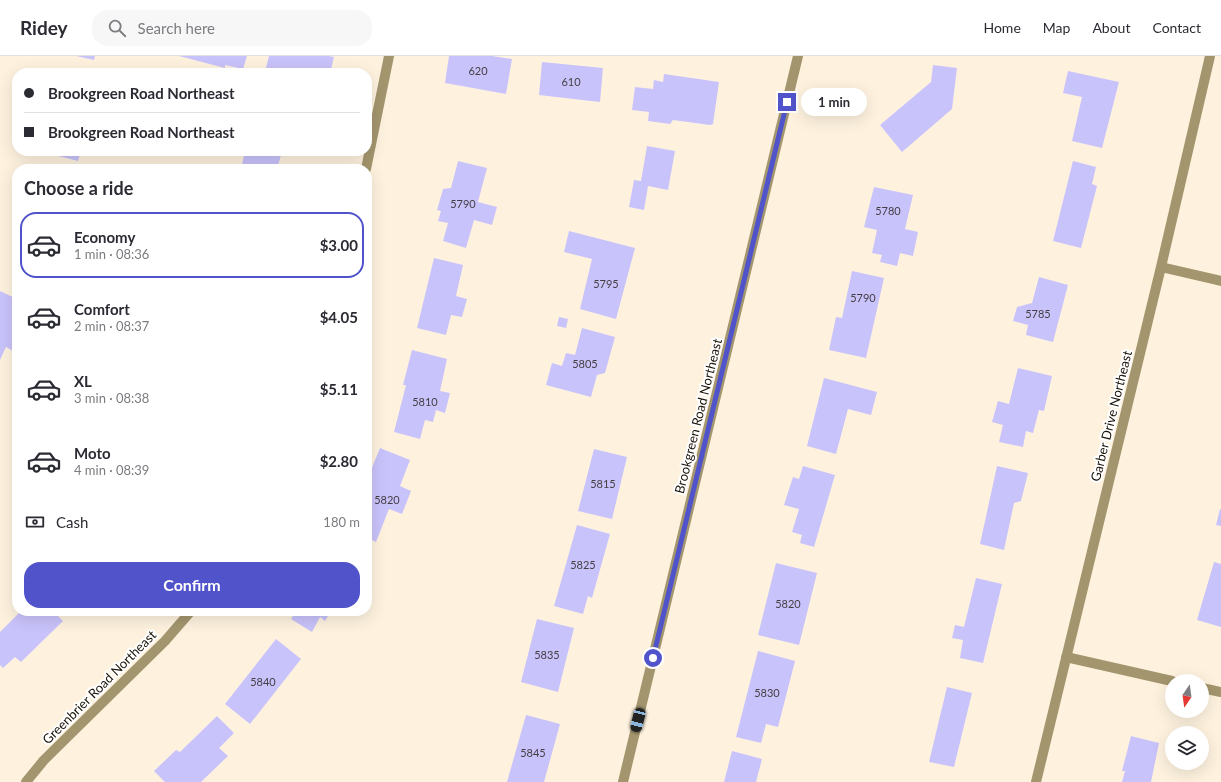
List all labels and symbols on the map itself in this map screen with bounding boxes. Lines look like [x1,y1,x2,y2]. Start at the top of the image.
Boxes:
house number: 620 [468,64,488,77]
house number: 610 [561,75,581,88]
callout: 1 min [801,88,867,116]
route end [778,93,796,111]
house number: 5790 [450,197,476,210]
house number: 5780 [875,204,901,217]
house number: 5795 [593,277,619,290]
house number: 5790 [850,291,876,304]
house number: 5785 [1025,307,1051,320]
street label: Brookgreen Road Northeast [671,337,725,495]
street label: Garber Drive Northeast [1087,349,1135,483]
house number: 5805 [572,357,598,370]
house number: 5810 [412,395,438,408]
house number: 5815 [590,477,616,490]
house number: 5820 [374,493,400,506]
house number: 5825 [570,558,596,571]
house number: 5820 [775,597,801,610]
street label: Greenbrier Road Northeast [39,627,159,747]
house number: 5835 [534,648,560,661]
route start [644,649,662,667]
north arrow [1165,674,1209,718]
house number: 5840 [250,675,276,688]
house number: 5830 [754,686,780,699]
car [629,707,647,733]
house number: 5845 [520,746,546,759]

